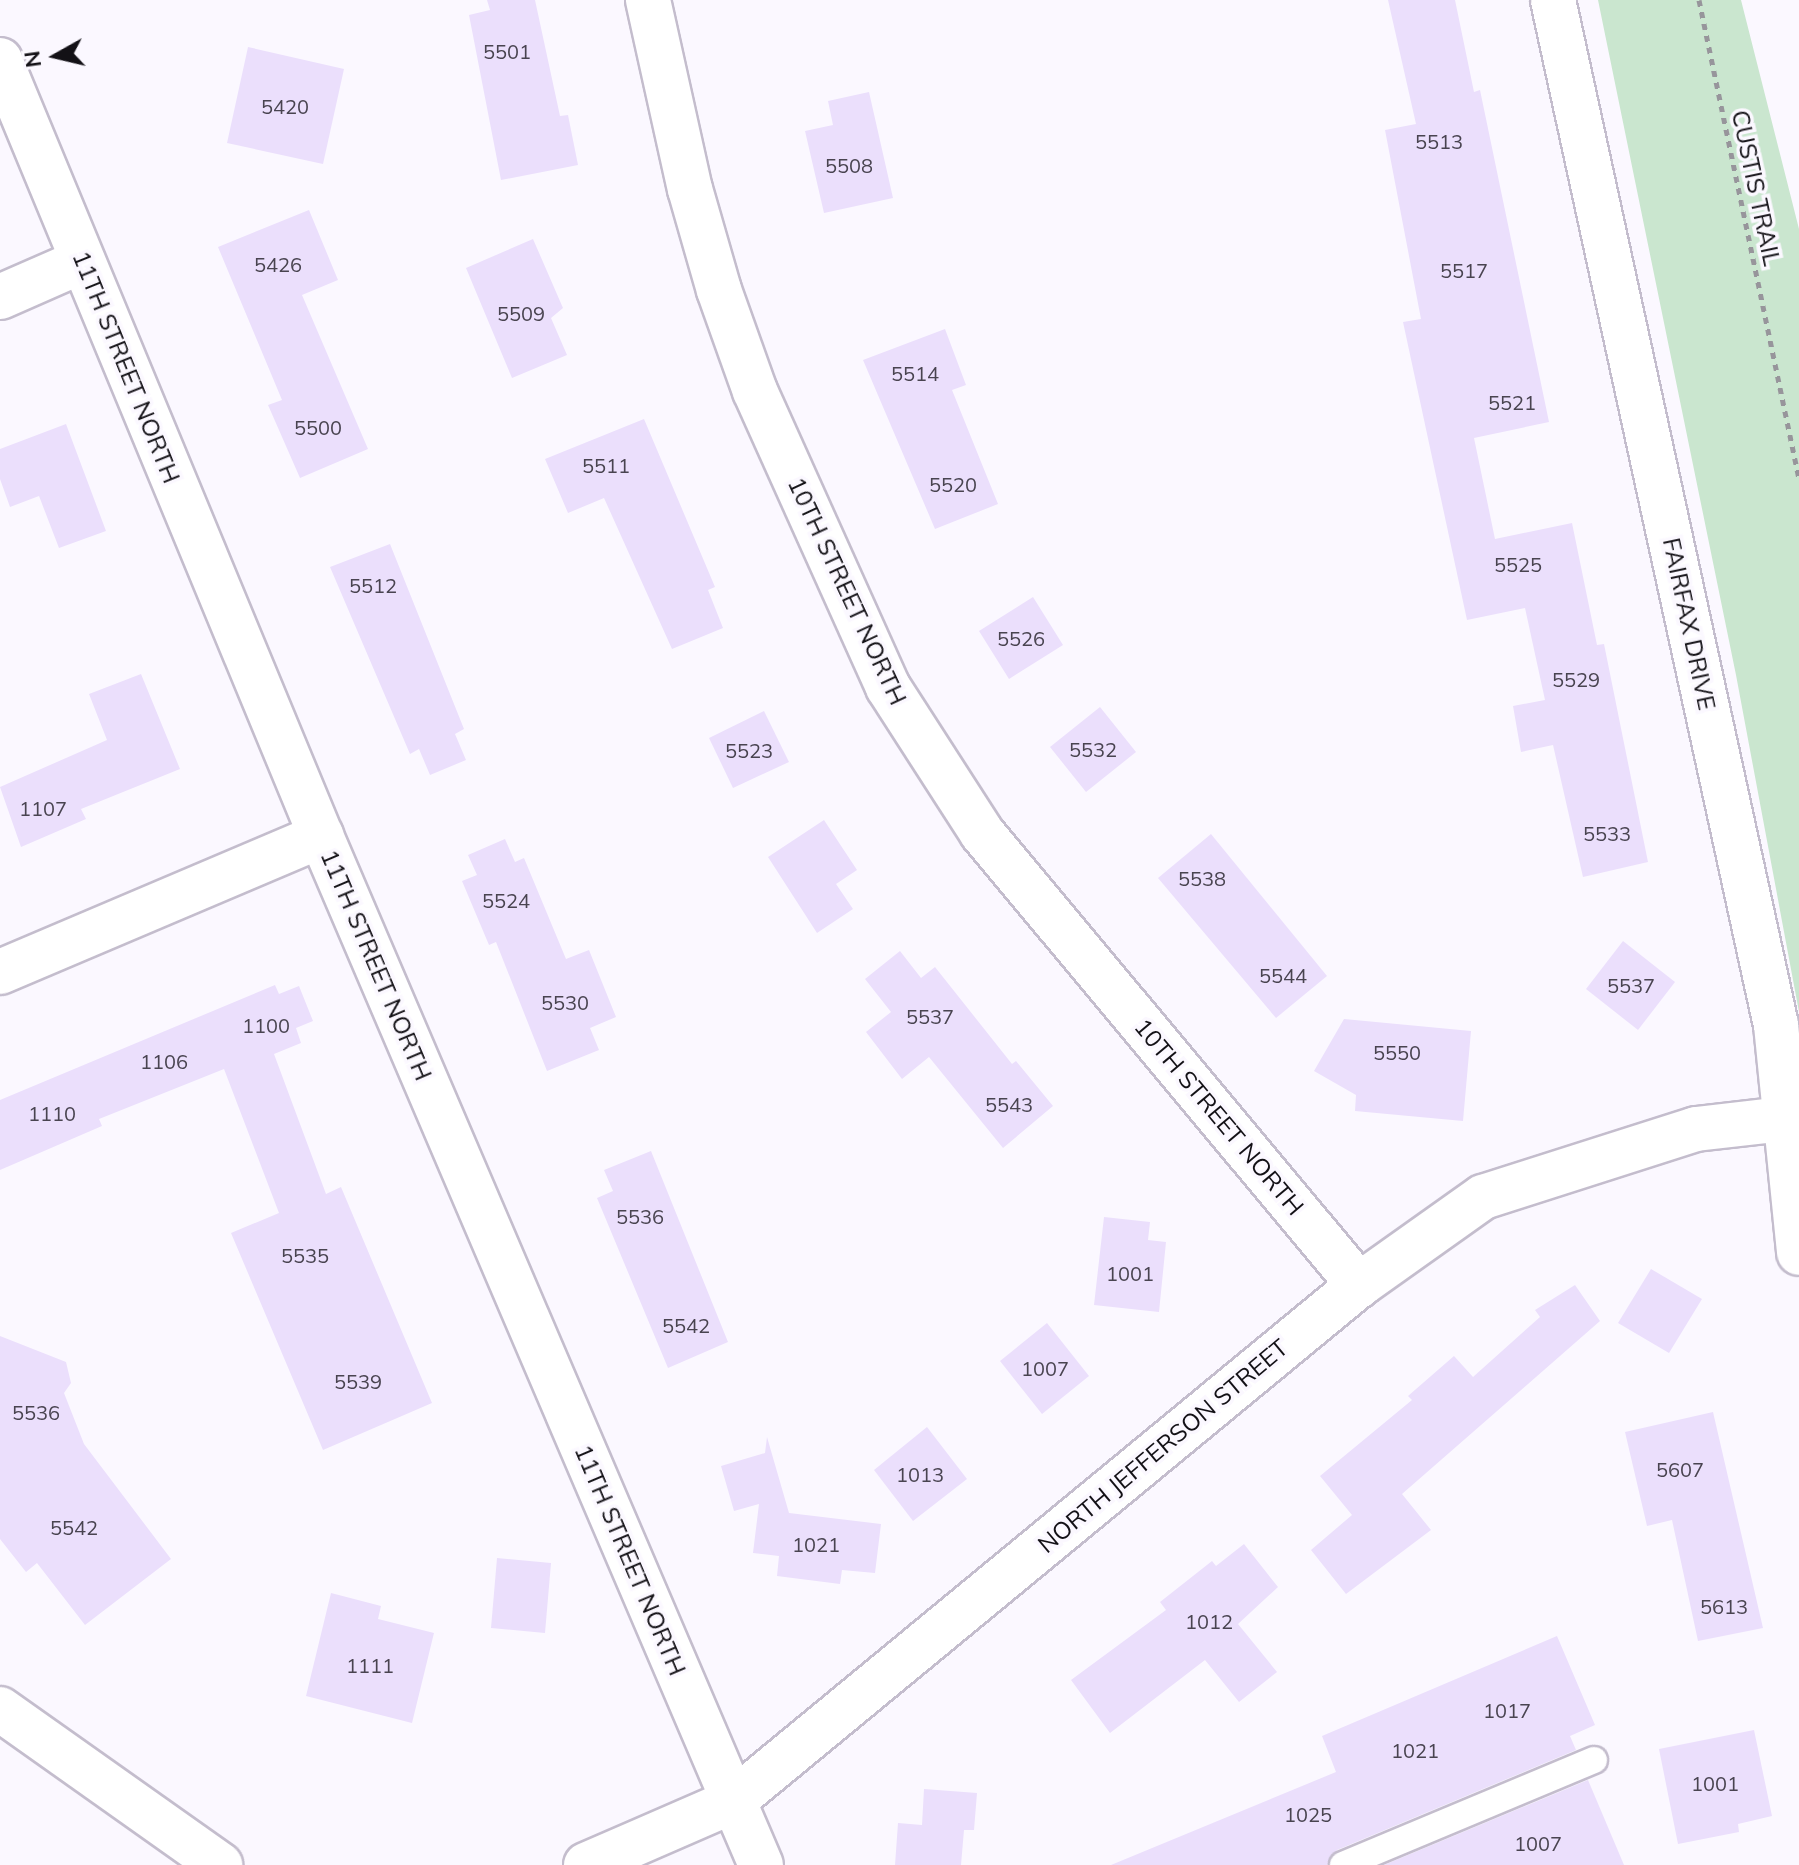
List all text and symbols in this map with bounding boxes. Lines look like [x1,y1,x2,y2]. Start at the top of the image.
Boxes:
north arrow [16,16,96,96]
house number: 5501 [483,39,531,63]
text: N [17,49,47,70]
house number: 5420 [261,94,309,118]
street label: CUSTIS TRAIL [1725,108,1787,268]
house number: 5513 [1415,129,1463,153]
house number: 5508 [825,153,873,177]
street label: 11TH STREET NORTH [66,247,186,487]
house number: 5426 [254,252,302,276]
house number: 5517 [1440,258,1488,282]
house number: 5509 [497,301,545,325]
house number: 5514 [891,361,939,385]
house number: 5521 [1488,390,1536,414]
house number: 5500 [294,415,342,439]
house number: 5511 [582,453,630,477]
house number: 5520 [929,472,977,496]
street label: 10TH STREET NORTH [782,473,912,709]
street label: FAIRFAX DRIVE [1657,535,1721,713]
house number: 5525 [1494,552,1542,576]
house number: 5512 [349,573,397,597]
house number: 5526 [997,626,1045,650]
house number: 5529 [1552,667,1600,691]
house number: 5532 [1069,737,1117,761]
house number: 5523 [725,738,773,762]
house number: 1107 [19,796,67,820]
house number: 5533 [1583,821,1631,845]
street label: 11TH STREET NORTH [314,845,438,1085]
house number: 5538 [1178,866,1226,890]
house number: 5524 [482,888,530,912]
house number: 5544 [1259,963,1307,987]
house number: 5537 [1607,973,1655,997]
house number: 5530 [541,990,589,1014]
house number: 5537 [906,1004,954,1028]
house number: 1100 [242,1013,290,1037]
street label: 10TH STREET NORTH [1128,1013,1310,1221]
house number: 5550 [1373,1040,1421,1064]
house number: 1106 [140,1049,188,1073]
house number: 5543 [985,1092,1033,1116]
house number: 1110 [28,1101,76,1125]
house number: 5536 [616,1204,664,1228]
house number: 5535 [281,1243,329,1267]
house number: 1001 [1106,1261,1154,1285]
house number: 5542 [662,1313,710,1337]
street label: NORTH JEFFERSON STREET [1032,1333,1294,1559]
house number: 1007 [1021,1356,1069,1380]
house number: 5539 [334,1369,382,1393]
house number: 5536 [12,1400,60,1424]
street label: 11TH STREET NORTH [568,1440,692,1680]
house number: 5607 [1656,1457,1704,1481]
house number: 1013 [896,1462,944,1486]
house number: 5542 [50,1515,98,1539]
house number: 1021 [792,1532,840,1556]
house number: 5613 [1700,1594,1748,1618]
house number: 1012 [1185,1609,1233,1633]
house number: 1111 [346,1653,394,1677]
house number: 1017 [1483,1698,1531,1722]
house number: 1021 [1391,1738,1439,1762]
house number: 1001 [1691,1771,1739,1795]
house number: 1025 [1284,1802,1332,1826]
house number: 1007 [1514,1831,1562,1855]

